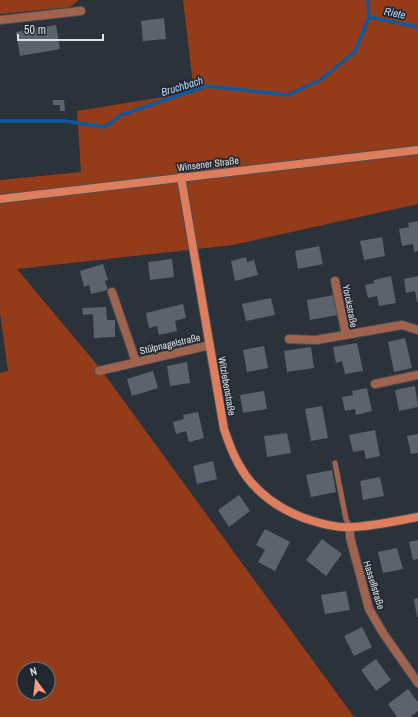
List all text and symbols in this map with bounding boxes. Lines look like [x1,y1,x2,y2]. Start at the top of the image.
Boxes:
water label: Riete [383,4,407,22]
scale bar [18,16,103,42]
text: 50 m [24,22,46,38]
water label: Bruchbach [159,73,205,99]
street label: Winsener Straße [176,154,240,174]
street label: Yorckstraße [339,283,361,329]
street label: Stülpnagelstraße [138,331,202,357]
street label: Witzlebenstraße [215,355,239,417]
street label: Hassellstraße [360,559,388,611]
north arrow [16,661,56,701]
text: N [28,664,38,679]

